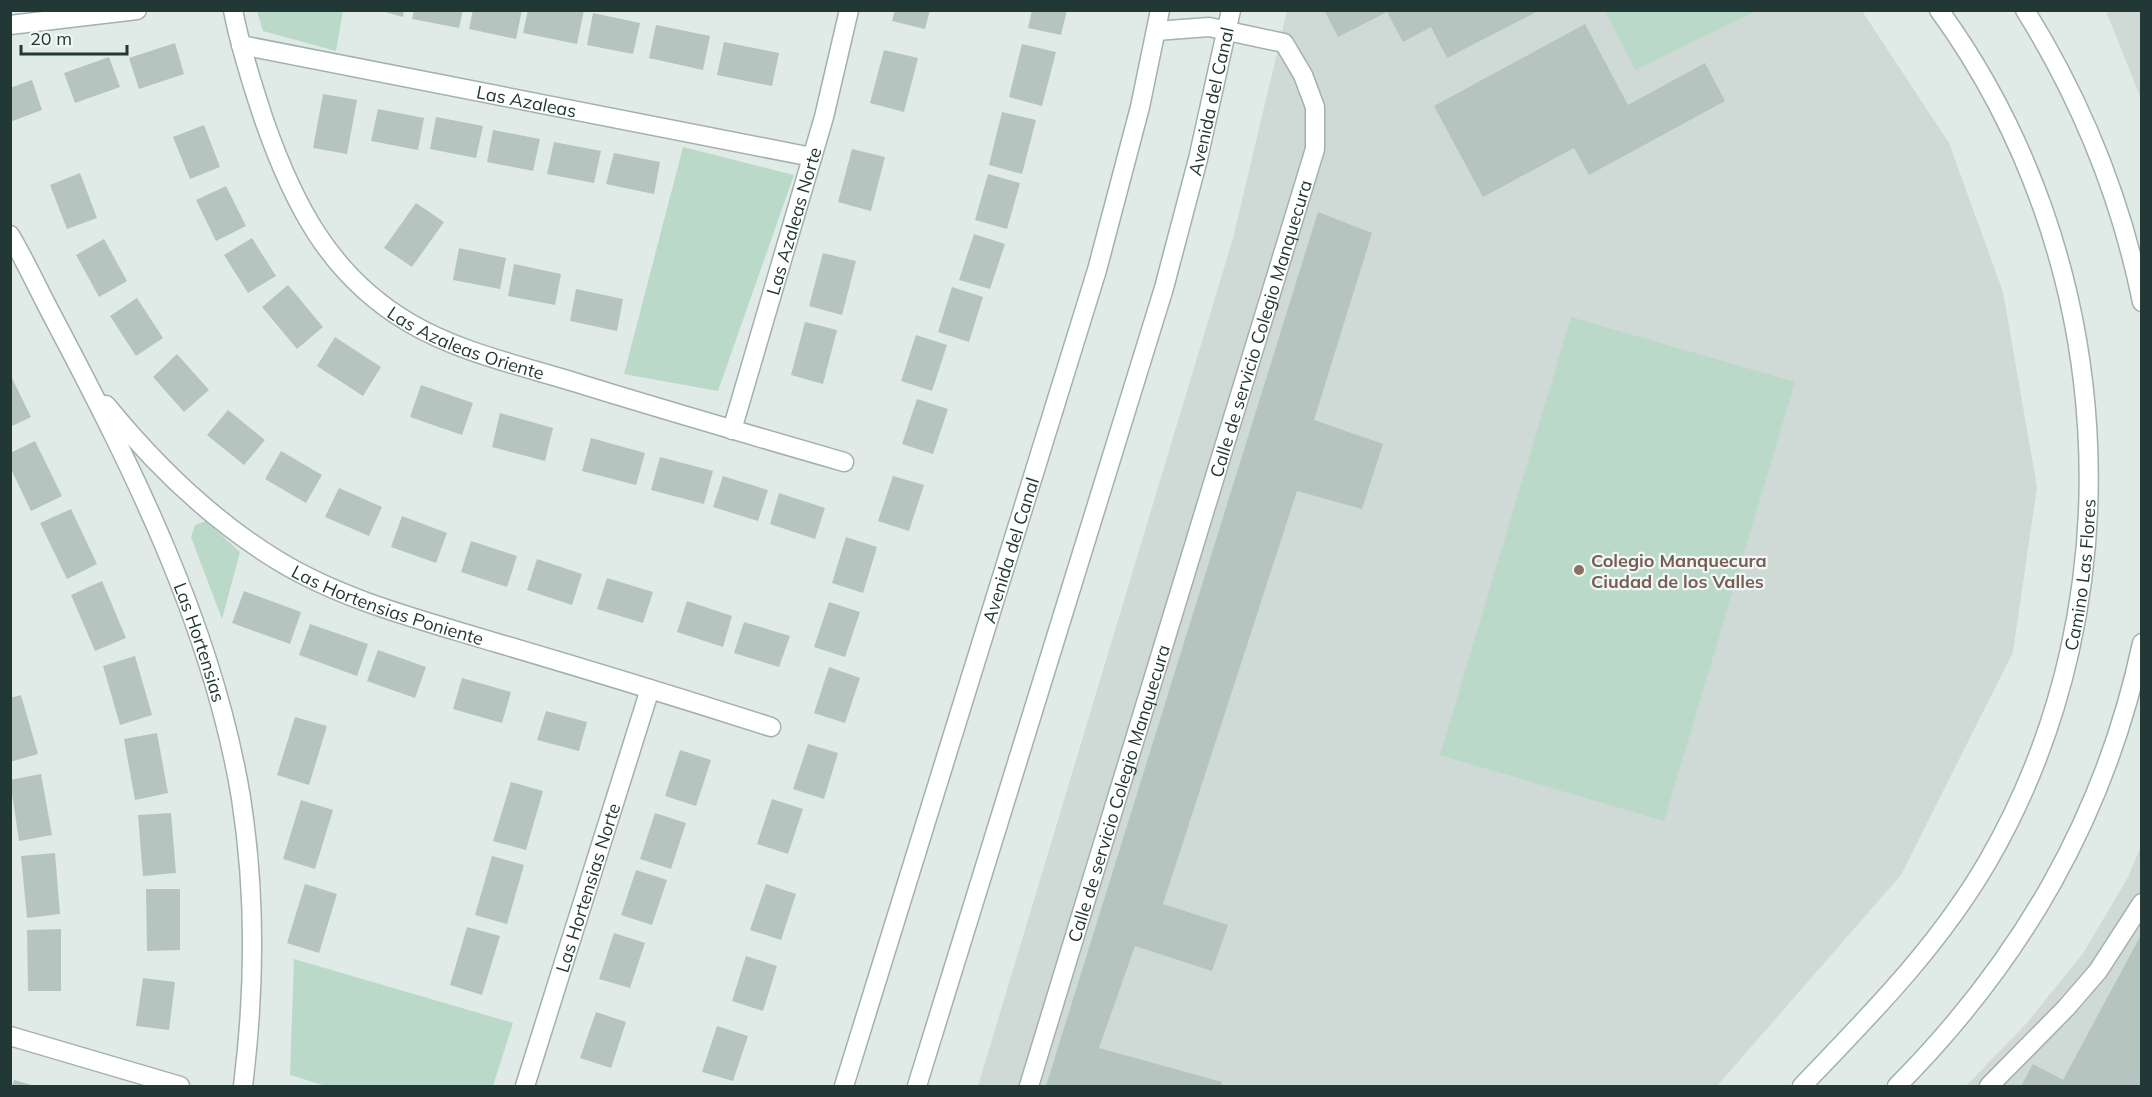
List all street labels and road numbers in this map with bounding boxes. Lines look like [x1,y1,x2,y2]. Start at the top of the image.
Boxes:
street label: Avenida del Canal [1183,25,1238,178]
street label: Las Azaleas [475,80,579,122]
street label: Las Azaleas Norte [761,144,826,297]
street label: Calle de servicio Colegio Manquecura [1204,177,1316,480]
street label: Las Azaleas Oriente [383,301,547,384]
street label: Avenida del Canal [977,474,1044,626]
street label: Camino Las Flores [2059,498,2100,653]
street label: Las Hortensias Poniente [288,559,486,650]
street label: Las Hortensias [169,579,231,705]
street label: Calle de servicio Colegio Manquecura [1062,642,1175,945]
street label: Las Hortensias Norte [550,800,625,975]

